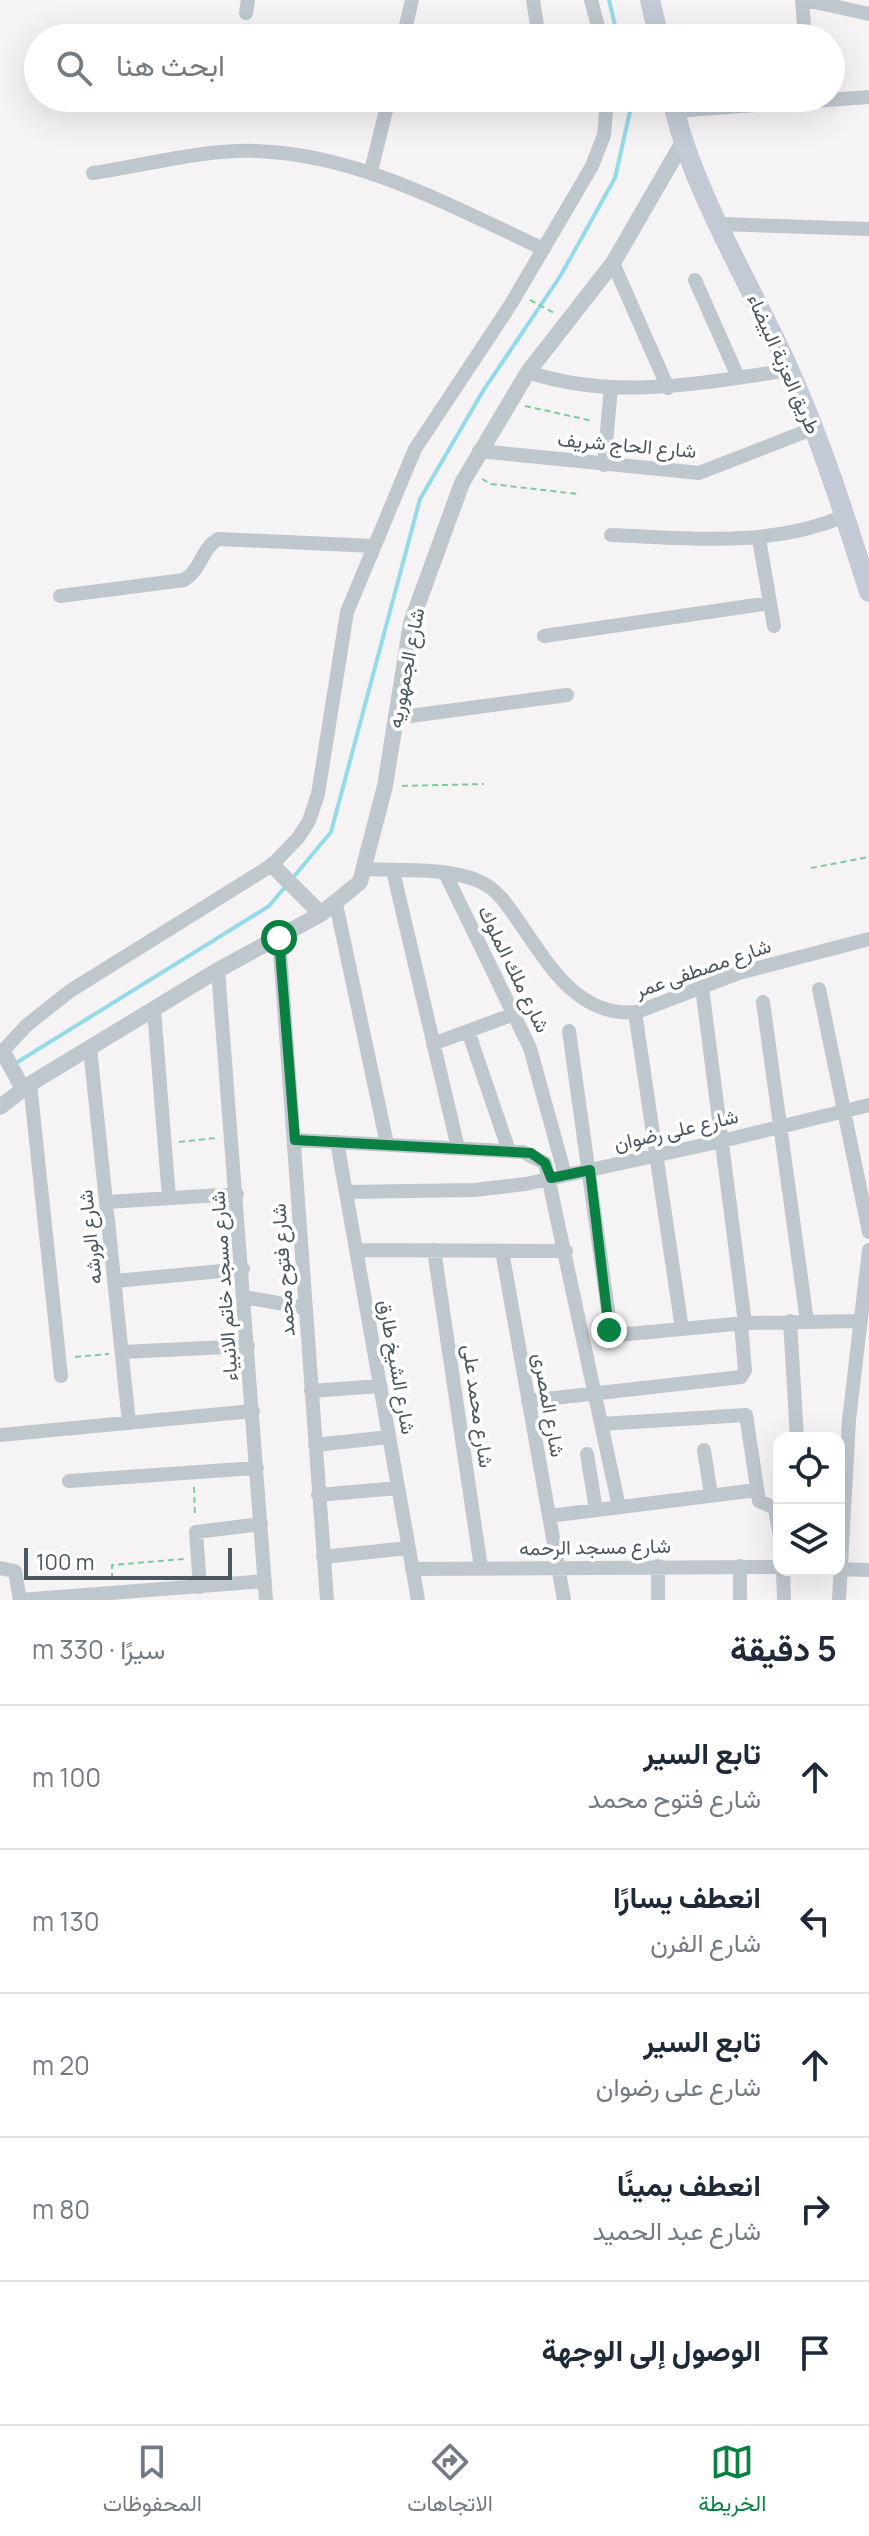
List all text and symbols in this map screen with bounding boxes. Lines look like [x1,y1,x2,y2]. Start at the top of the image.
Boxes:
search box [24,24,845,112]
text: ابحث هنا [116,44,225,85]
icon: search [52,46,96,90]
street label: طريق العزبة البيضاء [741,289,827,438]
street label: شارع الحاج شريف [556,425,698,465]
street label: شارع الجمهوريه [381,605,431,731]
street label: شارع ملك الملوك [471,901,557,1037]
route start [261,920,297,956]
street label: شارع مصطفى عمر [630,932,775,1005]
street label: شارع على رضوان [611,1102,741,1158]
street label: شارع الورشه [71,1188,109,1286]
street label: شارع مسجد خاتم الانبياء [203,1190,245,1382]
street label: شارع فتوح محمد [264,1203,302,1337]
street label: شارع الشيخ طارق [371,1298,423,1436]
route end [591,1312,627,1348]
street label: شارع محمد على [455,1342,501,1470]
street label: شارع المصرى [526,1351,572,1459]
map controls [773,1432,845,1576]
button: locate [773,1432,845,1504]
button: layers [773,1504,845,1576]
street label: شارع مسجد الرحمه [519,1532,671,1562]
scale bar [24,1544,232,1580]
text: 100 m [36,1547,94,1577]
text: 5 دقيقة [730,1625,837,1671]
text: سيرًا · 330 m [32,1631,165,1667]
text: تابع السير [643,1732,761,1773]
icon: ahead [793,1755,837,1799]
text: 100 m [32,1759,101,1795]
text: شارع فتوح محمد [588,1780,761,1816]
text: انعطف يسارًا [613,1876,761,1917]
icon: left [793,1899,837,1943]
text: 130 m [32,1903,100,1939]
text: شارع الفرن [650,1924,761,1960]
text: تابع السير [643,2020,761,2061]
icon: ahead [793,2043,837,2087]
text: 20 m [32,2047,90,2083]
text: شارع على رضوان [596,2068,761,2104]
text: انعطف يمينًا [617,2164,761,2205]
icon: right [793,2187,837,2231]
text: 80 m [32,2191,90,2227]
text: شارع عبد الحميد [593,2212,761,2248]
text: الوصول إلى الوجهة [542,2329,761,2370]
icon: arrive [793,2331,837,2375]
tab: المحفوظات [103,2440,202,2523]
tab: الاتجاهات [407,2440,493,2523]
tab: الخريطة [698,2440,766,2523]

